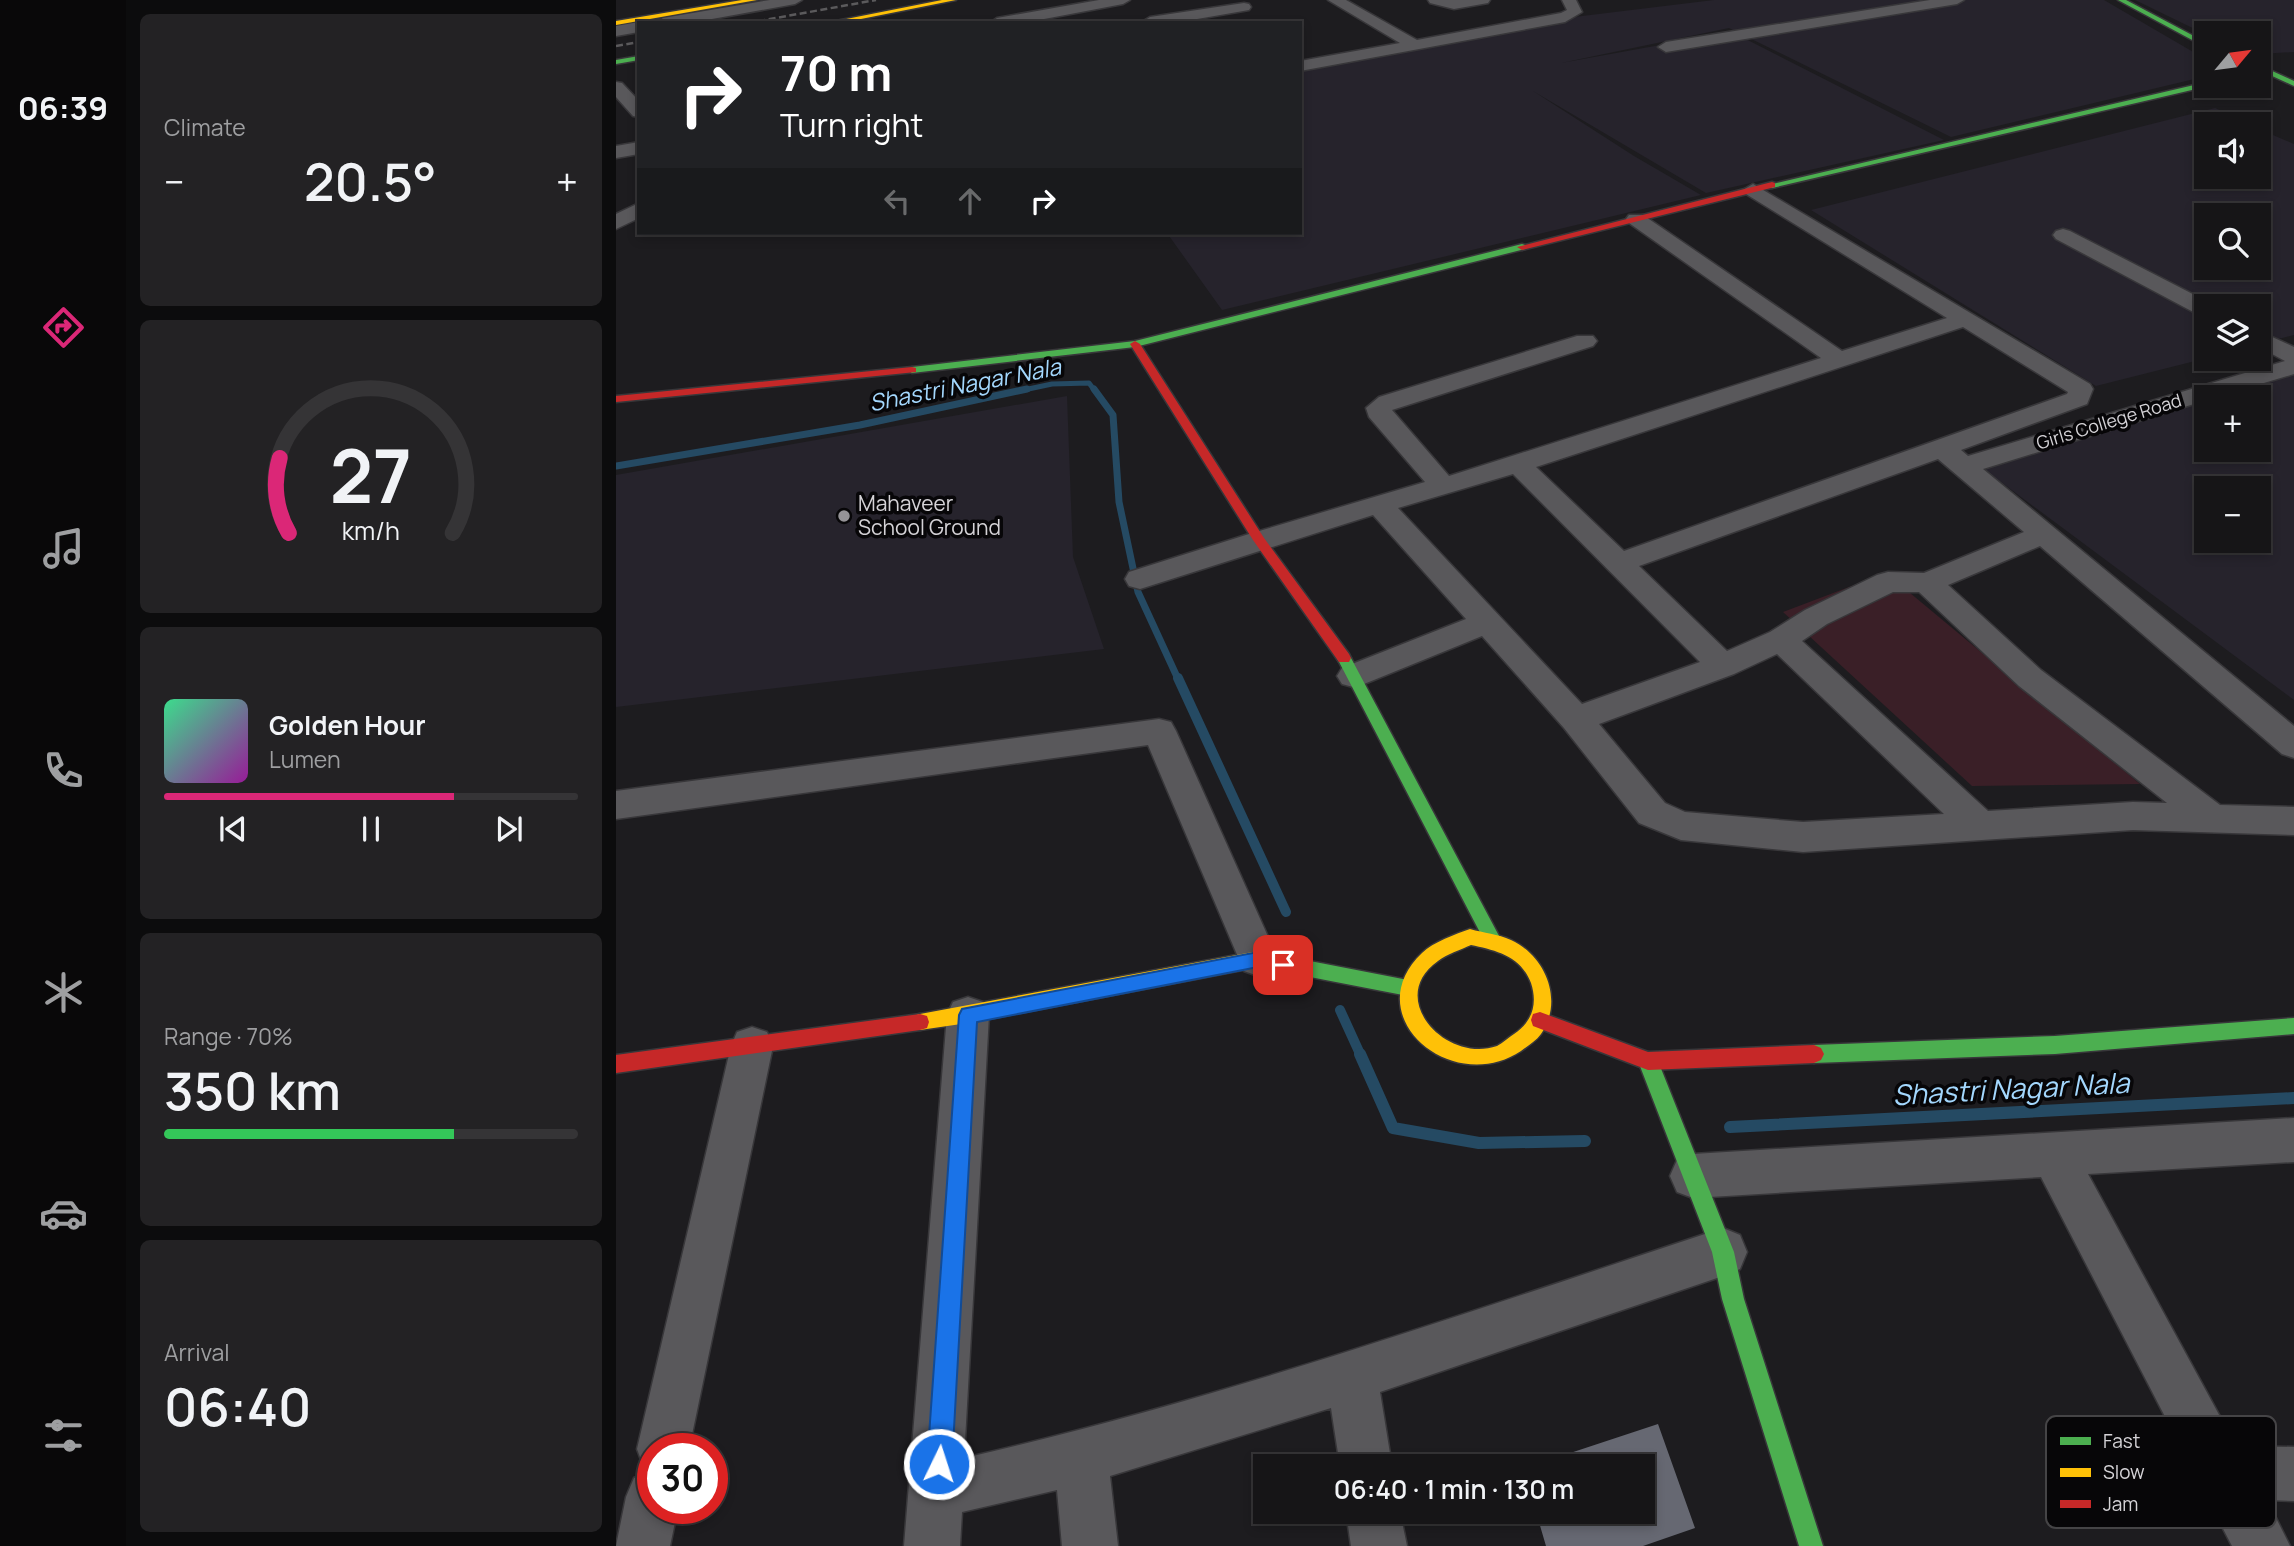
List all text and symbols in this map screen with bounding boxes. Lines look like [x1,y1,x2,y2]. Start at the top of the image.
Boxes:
north arrow [2194,21,2272,98]
map controls [2194,21,2271,553]
text: 70 m [780,39,892,106]
icon: right [665,49,756,140]
text: 06:39 [18,86,108,130]
text: Turn right [780,103,923,147]
text: Climate [164,111,246,143]
button: sound [2194,112,2271,189]
text: 20.5° [304,146,437,217]
text: − [164,155,185,207]
text: + [556,155,578,207]
icon: left [878,182,916,220]
icon: ahead [951,182,989,220]
icon: right [1024,182,1062,220]
button: search [2194,203,2271,280]
button: layers [2194,294,2271,371]
icon: directions [39,303,88,352]
water label: Shastri Nagar Nala [866,350,1065,418]
button: + [2194,385,2271,462]
street label: Girls College Road [2033,388,2184,455]
text: 27 [330,425,412,525]
button: − [2194,476,2271,553]
place label: Mahaveer School Ground [858,489,1001,541]
marker: Mahaveer School Ground [836,508,852,524]
text: km/h [342,512,400,547]
icon: music [39,524,88,573]
text: Golden Hour [269,707,426,743]
text: Lumen [269,743,341,775]
icon: phone [39,746,88,795]
icon: previous [214,810,252,848]
icon: pause [352,810,390,848]
icon: next [490,810,528,848]
pin [1253,935,1313,995]
icon: arrive [1264,946,1302,984]
icon: climate [39,968,88,1017]
text: Range · 70% [164,1020,293,1052]
text: 350 km [164,1055,341,1126]
water label: Shastri Nagar Nala [1892,1063,2132,1113]
icon: car [39,1189,88,1238]
text: Arrival [164,1336,230,1368]
text: 06:40 [164,1371,311,1442]
icon: filters [39,1411,88,1460]
legend [2046,1416,2276,1528]
position arrow [902,1427,976,1501]
text: Fast [2103,1428,2140,1454]
speed limit sign: 30 [637,1433,728,1524]
text: Slow [2103,1459,2145,1485]
text: 06:40 · 1 min · 130 m [1334,1471,1574,1507]
text: Jam [2103,1491,2138,1517]

